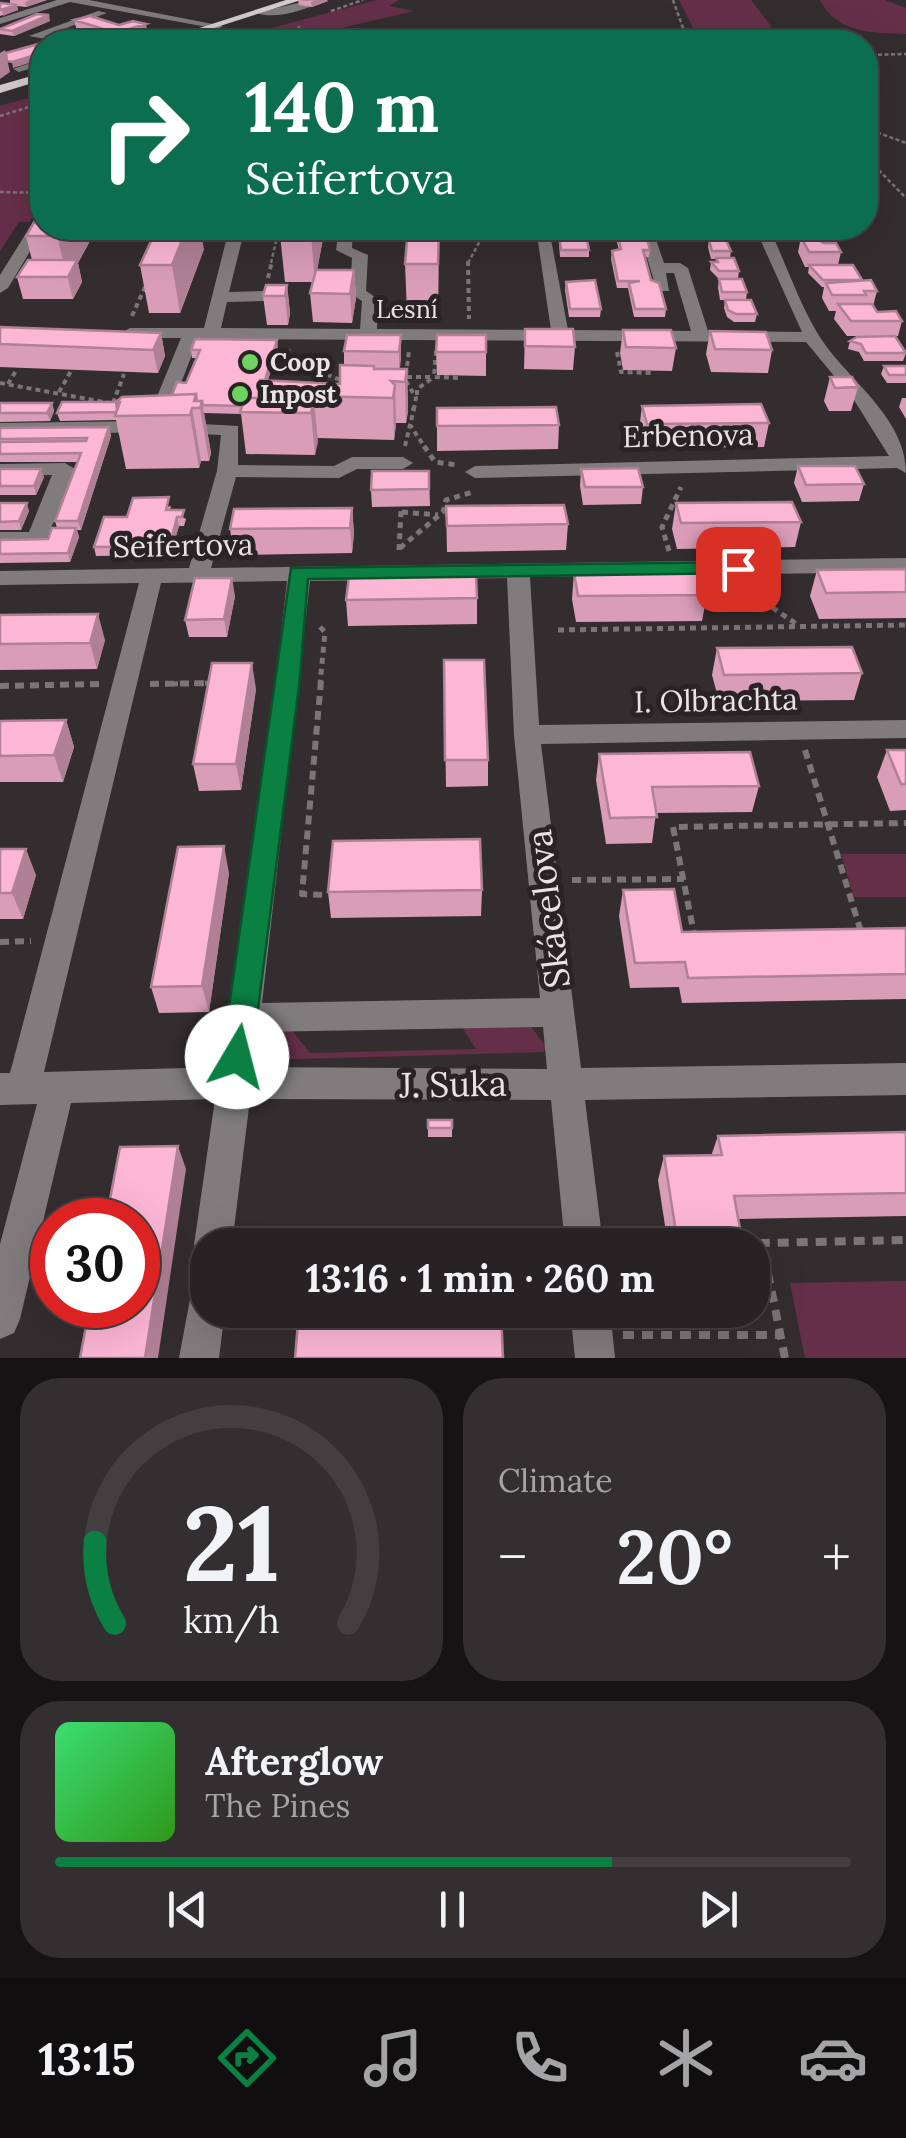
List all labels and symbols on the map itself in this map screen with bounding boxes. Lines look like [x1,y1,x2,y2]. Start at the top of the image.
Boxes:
street label: Lesní [376,293,438,325]
place label: Coop [270,346,331,378]
marker: Coop [239,351,261,373]
place label: Inpost [260,378,338,410]
marker: Inpost [229,383,251,405]
street label: Erbenova [622,415,754,455]
street label: Seifertova [112,525,254,565]
pin [696,527,781,612]
street label: I. Olbrachta [634,680,798,720]
street label: Skácelova [516,827,580,991]
position arrow [185,1005,289,1109]
street label: J. Suka [398,1061,507,1107]
speed limit sign: 30 [30,1198,160,1328]

